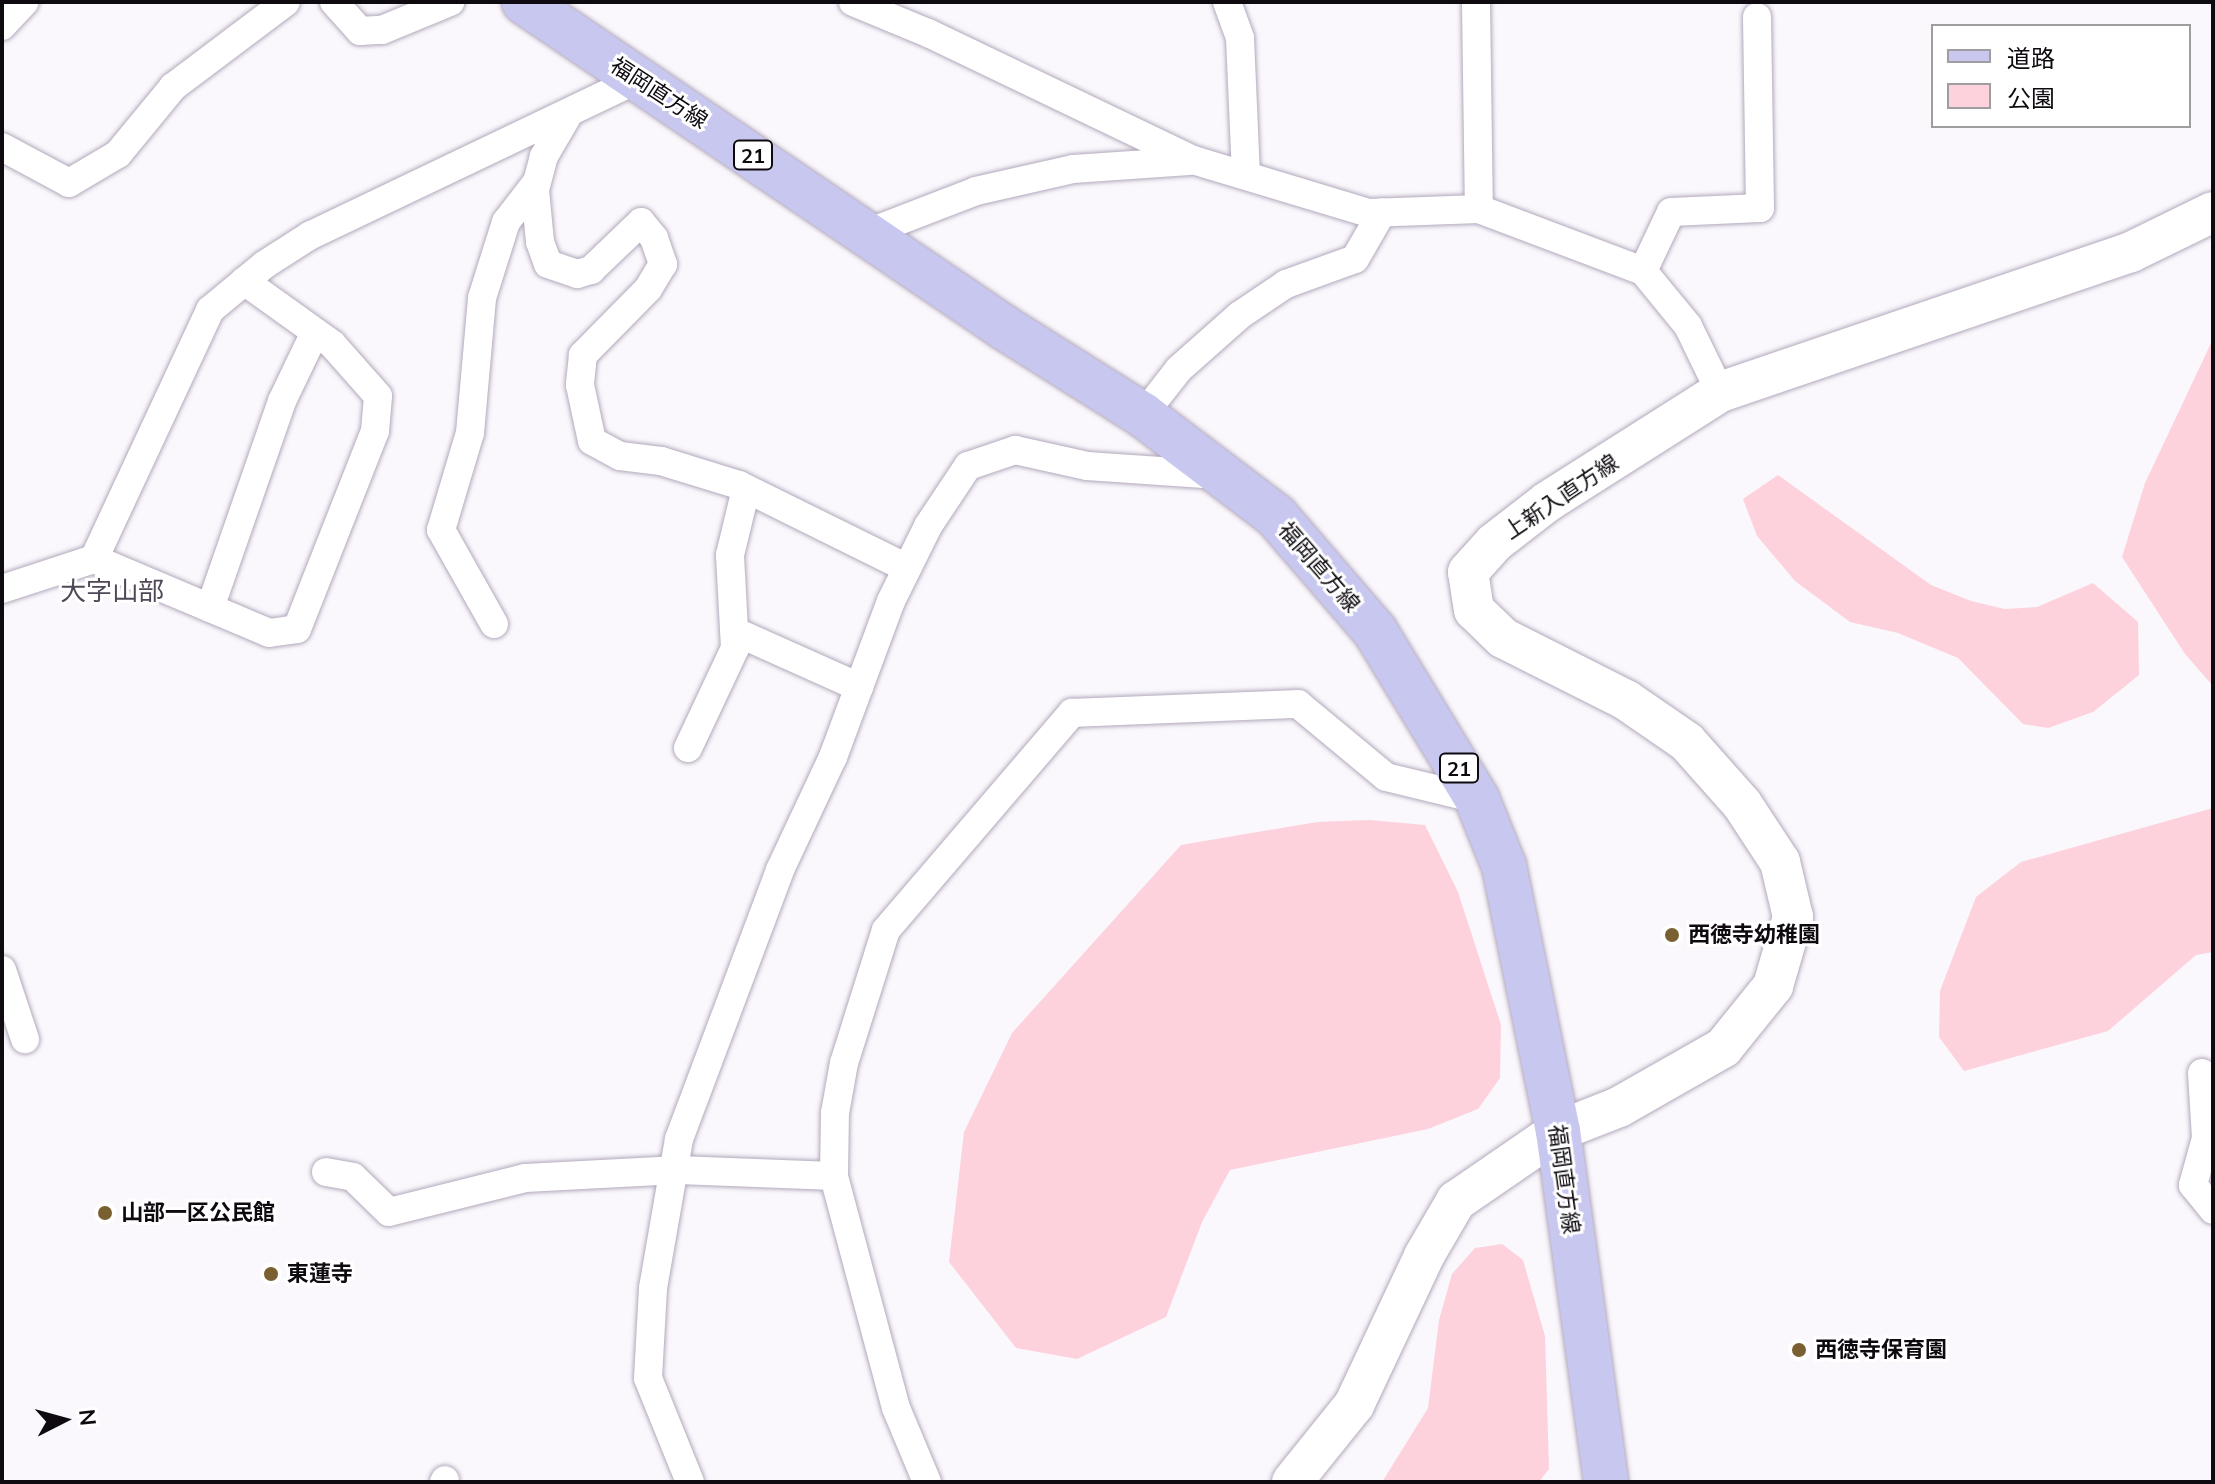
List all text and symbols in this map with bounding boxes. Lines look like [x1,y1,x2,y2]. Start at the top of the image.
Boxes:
legend [1931,24,2191,128]
text: 道路 [2007,43,2055,73]
street label: 福岡直方線 [606,52,712,134]
text: 公園 [2007,83,2055,113]
road number: 21 [733,139,773,171]
street label: 上新入直方線 [1499,449,1623,545]
street label: 福岡直方線 [1273,517,1365,617]
district label: 大字山部 [60,575,164,607]
road number: 21 [1439,752,1479,784]
place label: 西徳寺幼稚園 [1688,922,1820,948]
marker: 西徳寺幼稚園 [1663,926,1681,944]
street label: 福岡直方線 [1543,1123,1585,1235]
place label: 山部一区公民館 [121,1200,275,1226]
marker: 山部一区公民館 [96,1204,114,1222]
place label: 東蓮寺 [287,1261,353,1287]
marker: 東蓮寺 [262,1265,280,1283]
place label: 西徳寺保育園 [1815,1337,1947,1363]
marker: 西徳寺保育園 [1790,1341,1808,1359]
north arrow [24,1380,104,1460]
text: N [73,1408,103,1427]

